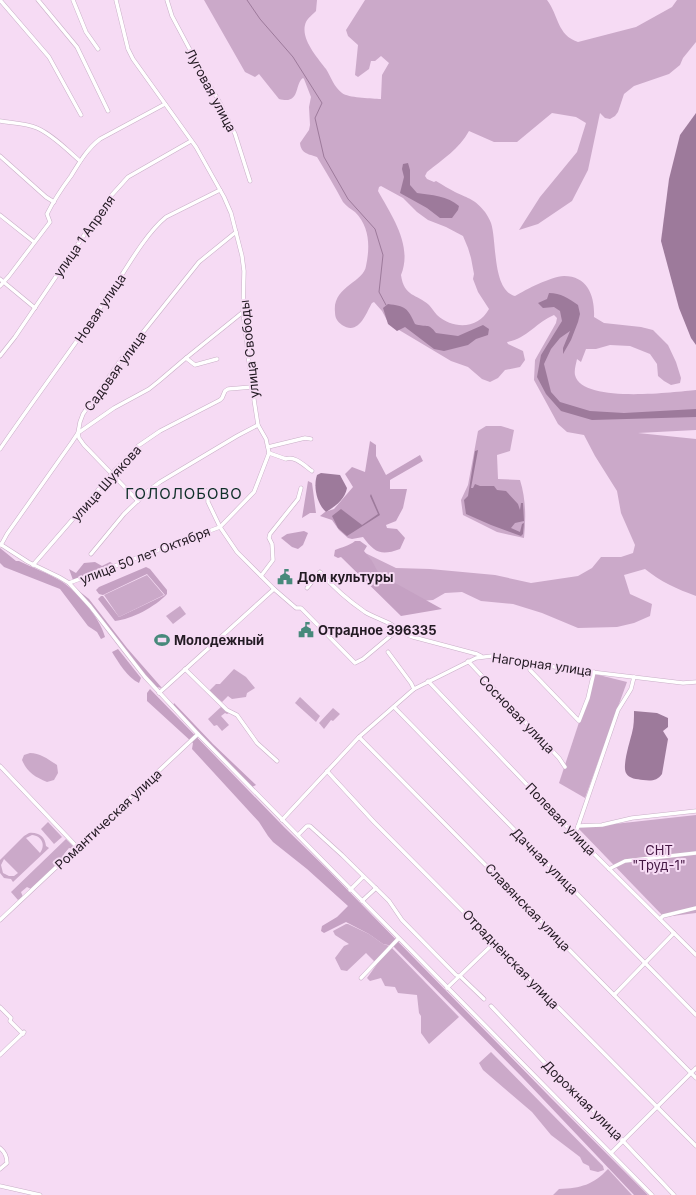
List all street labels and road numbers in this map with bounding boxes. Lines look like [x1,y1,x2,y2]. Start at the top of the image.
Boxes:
street label: Луговая улица [182,45,240,135]
street label: улица 1 Апреля [50,192,118,280]
street label: Новая улица [71,270,129,346]
street label: улица Свободы [236,299,262,399]
street label: Садовая улица [81,328,149,414]
street label: улица Шуякова [68,442,144,524]
street label: улица 50 лет Октября [78,523,212,587]
street label: Нагорная улица [491,649,593,679]
street label: Сосновая улица [476,672,558,756]
street label: Романтическая улица [51,766,165,872]
street label: Полевая улица [522,779,600,859]
street label: Дачная улица [508,824,582,898]
street label: Славянская улица [482,860,574,954]
street label: Отрадненская улица [459,906,563,1012]
street label: Дорожная улица [539,1056,627,1144]

